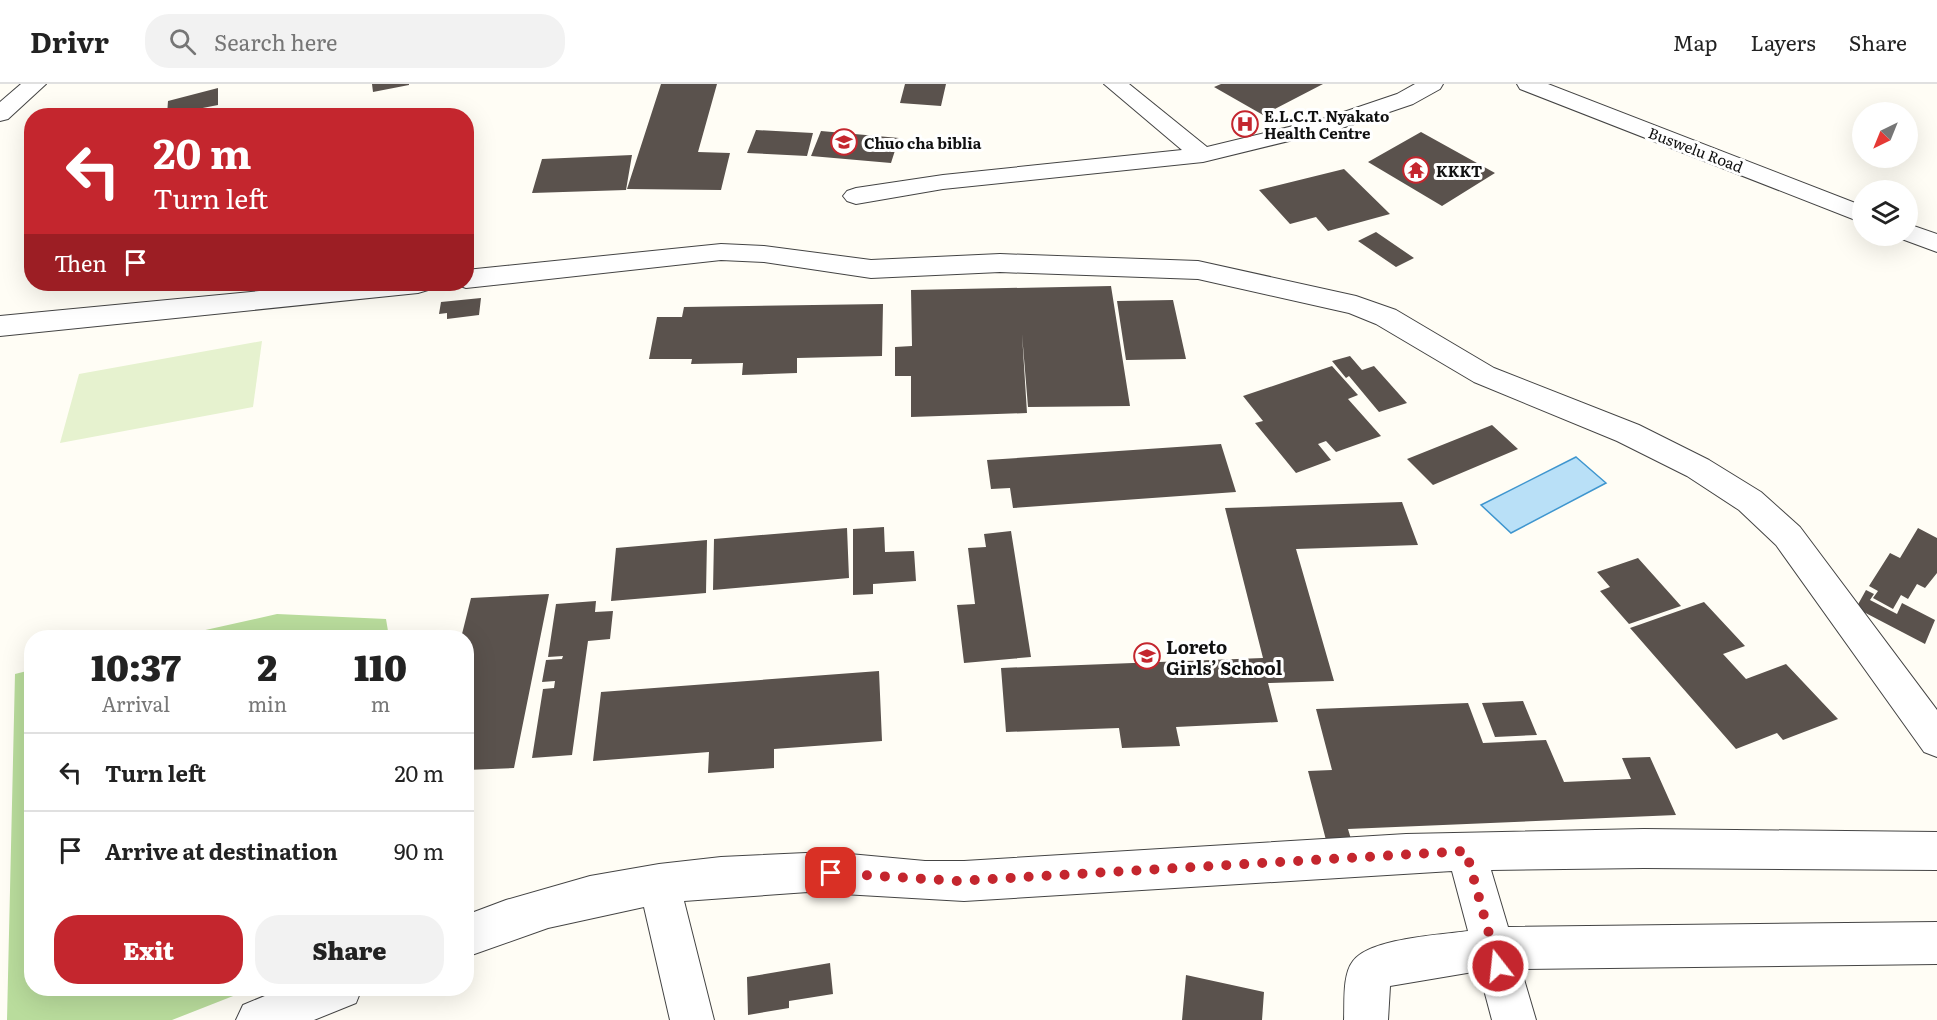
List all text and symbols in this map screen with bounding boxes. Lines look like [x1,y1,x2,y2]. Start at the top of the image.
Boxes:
search box [145,14,565,68]
text: Drivr [30,20,109,62]
icon: search [166,25,199,58]
text: Search here [214,25,337,58]
text: Map [1673,26,1718,57]
text: Layers [1751,26,1816,57]
text: Share [1849,26,1907,57]
north arrow [1852,102,1918,168]
map controls [1852,102,1918,246]
place label: E.L.C.T. Nyakato Health Centre [1264,104,1389,144]
hospital icon: E.L.C.T. Nyakato Health Centre [1230,109,1260,139]
text: 20 m [153,120,252,182]
street label: Buswelu Road [1645,120,1747,178]
school or university icon: Chuo cha biblia [829,127,859,157]
place label: Chuo cha biblia [864,131,982,154]
icon: left [54,132,132,210]
temple icon: KKKT [1401,155,1431,185]
place label: KKKT [1436,159,1482,182]
text: Turn left [153,177,268,217]
button: layers [1852,180,1918,246]
text: Then [54,246,107,279]
icon: arrive [119,246,152,279]
place label: Loreto Girls’ School [1166,633,1283,681]
text: 10:37 [91,639,181,692]
text: 2 [257,639,277,692]
text: 110 [354,639,407,692]
school or university icon: Loreto Girls’ School [1132,641,1162,671]
text: Arrival [102,688,170,718]
text: min [248,688,287,718]
text: m [371,688,390,718]
icon: left [54,756,87,789]
text: Turn left [105,756,206,789]
text: 20 m [394,756,444,789]
icon: arrive [54,834,87,867]
text: Arrive at destination [105,834,338,867]
text: 90 m [394,834,444,867]
pin [805,847,856,898]
icon: arrive [814,856,847,889]
button: Exit [54,915,243,984]
button: Share [255,915,444,984]
position arrow [1466,934,1530,998]

